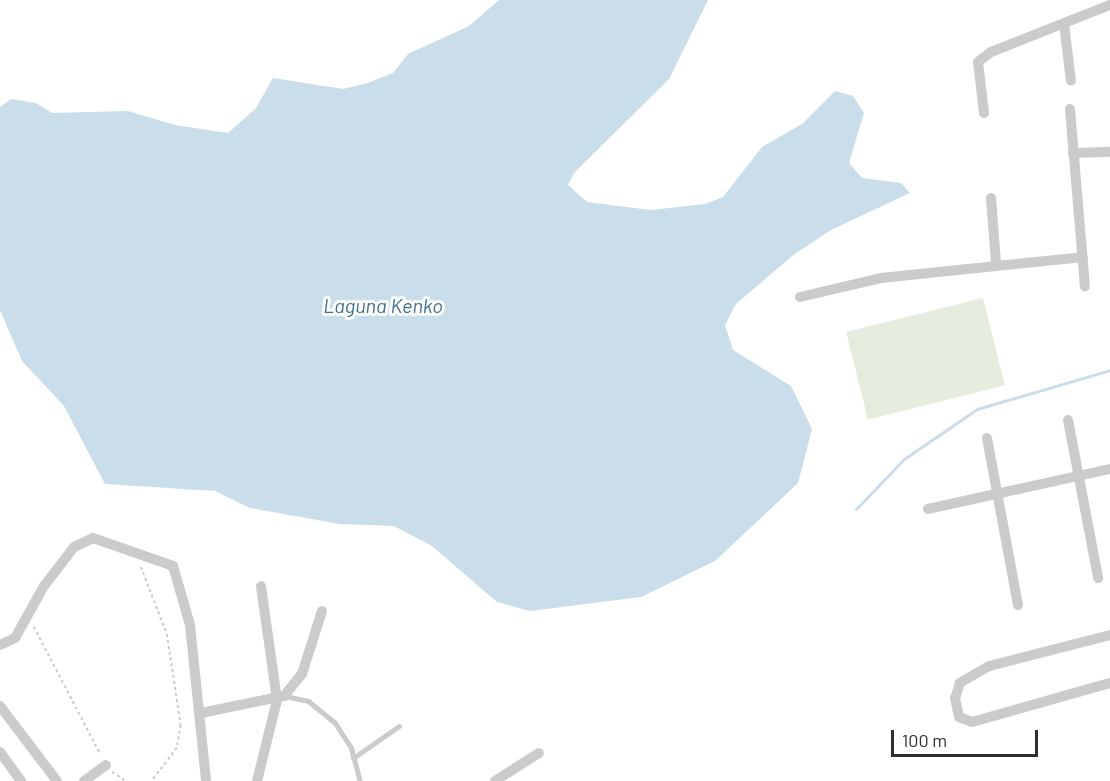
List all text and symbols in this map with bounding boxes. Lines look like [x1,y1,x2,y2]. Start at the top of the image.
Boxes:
water label: Laguna Kenko [323,293,443,317]
scale bar [894,718,1041,756]
text: 100 m [902,729,947,751]

